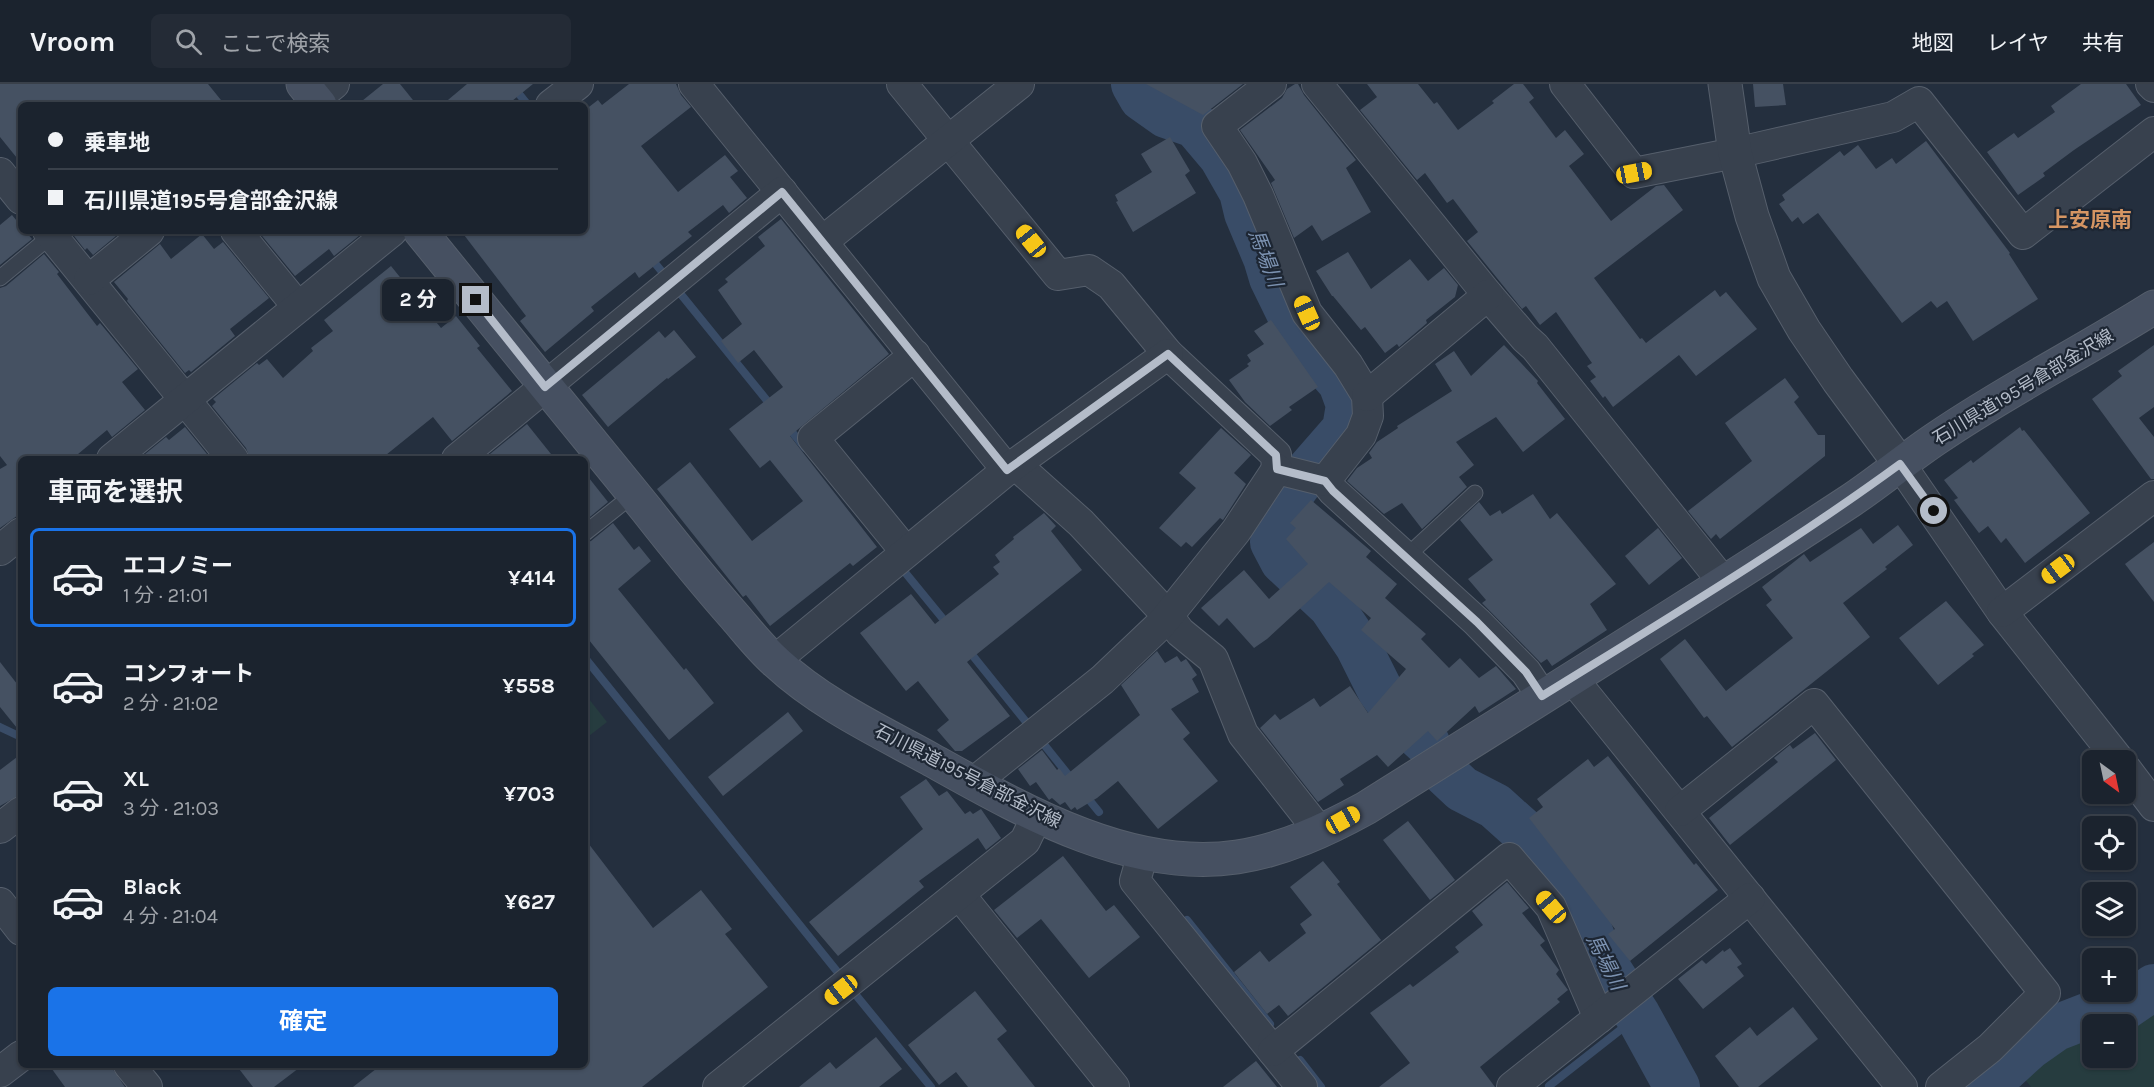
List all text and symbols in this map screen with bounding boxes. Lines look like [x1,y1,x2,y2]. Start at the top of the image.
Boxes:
search box [151,14,571,68]
text: Vroom [30,25,115,58]
icon: search [172,25,205,58]
text: ここで検索 [220,31,330,57]
text: 地図 [1912,31,1954,55]
text: レイヤ [1987,31,2049,55]
text: 共有 [2082,31,2124,55]
text: 乗車地 [84,130,150,156]
car [1615,161,1653,185]
text: 石川県道195号倉部金沢線 [84,188,338,214]
district label: 上安原南 [2048,208,2132,232]
car [1013,221,1049,261]
water label: 馬場川 [1244,226,1288,292]
callout: 2 分 [383,279,455,321]
route end [462,286,489,313]
text: 2 分 [399,288,437,311]
car [1291,293,1323,333]
street label: 石川県道195号倉部金沢線 [1929,324,2117,450]
text: 車両を選択 [48,476,183,508]
route start [1920,497,1947,524]
icon: car [51,551,105,605]
car [2038,551,2078,587]
text: エコノミー [123,553,233,579]
text: ¥414 [508,565,555,591]
text: 1 分 · 21:01 [123,584,209,607]
icon: car [51,659,105,713]
text: コンフォート [123,661,254,687]
text: ¥558 [502,673,555,699]
text: 2 分 · 21:02 [123,692,219,715]
street label: 石川県道195号倉部金沢線 [871,719,1065,833]
north arrow [2082,750,2136,804]
map controls [2082,750,2136,1068]
text: XL [123,766,149,792]
icon: car [51,767,105,821]
text: ¥703 [504,781,555,807]
text: 3 分 · 21:03 [123,797,219,820]
car [1323,803,1363,837]
button: locate [2082,816,2136,870]
text: Black [123,874,182,900]
icon: car [51,875,105,929]
button: layers [2082,882,2136,936]
car [1533,887,1569,927]
text: ¥627 [504,889,555,915]
text: 4 分 · 21:04 [123,905,218,928]
water label: 馬場川 [1582,930,1630,996]
button: + [2082,948,2136,1002]
car [821,972,861,1008]
button: 確定 [48,987,558,1056]
button: − [2082,1014,2136,1068]

